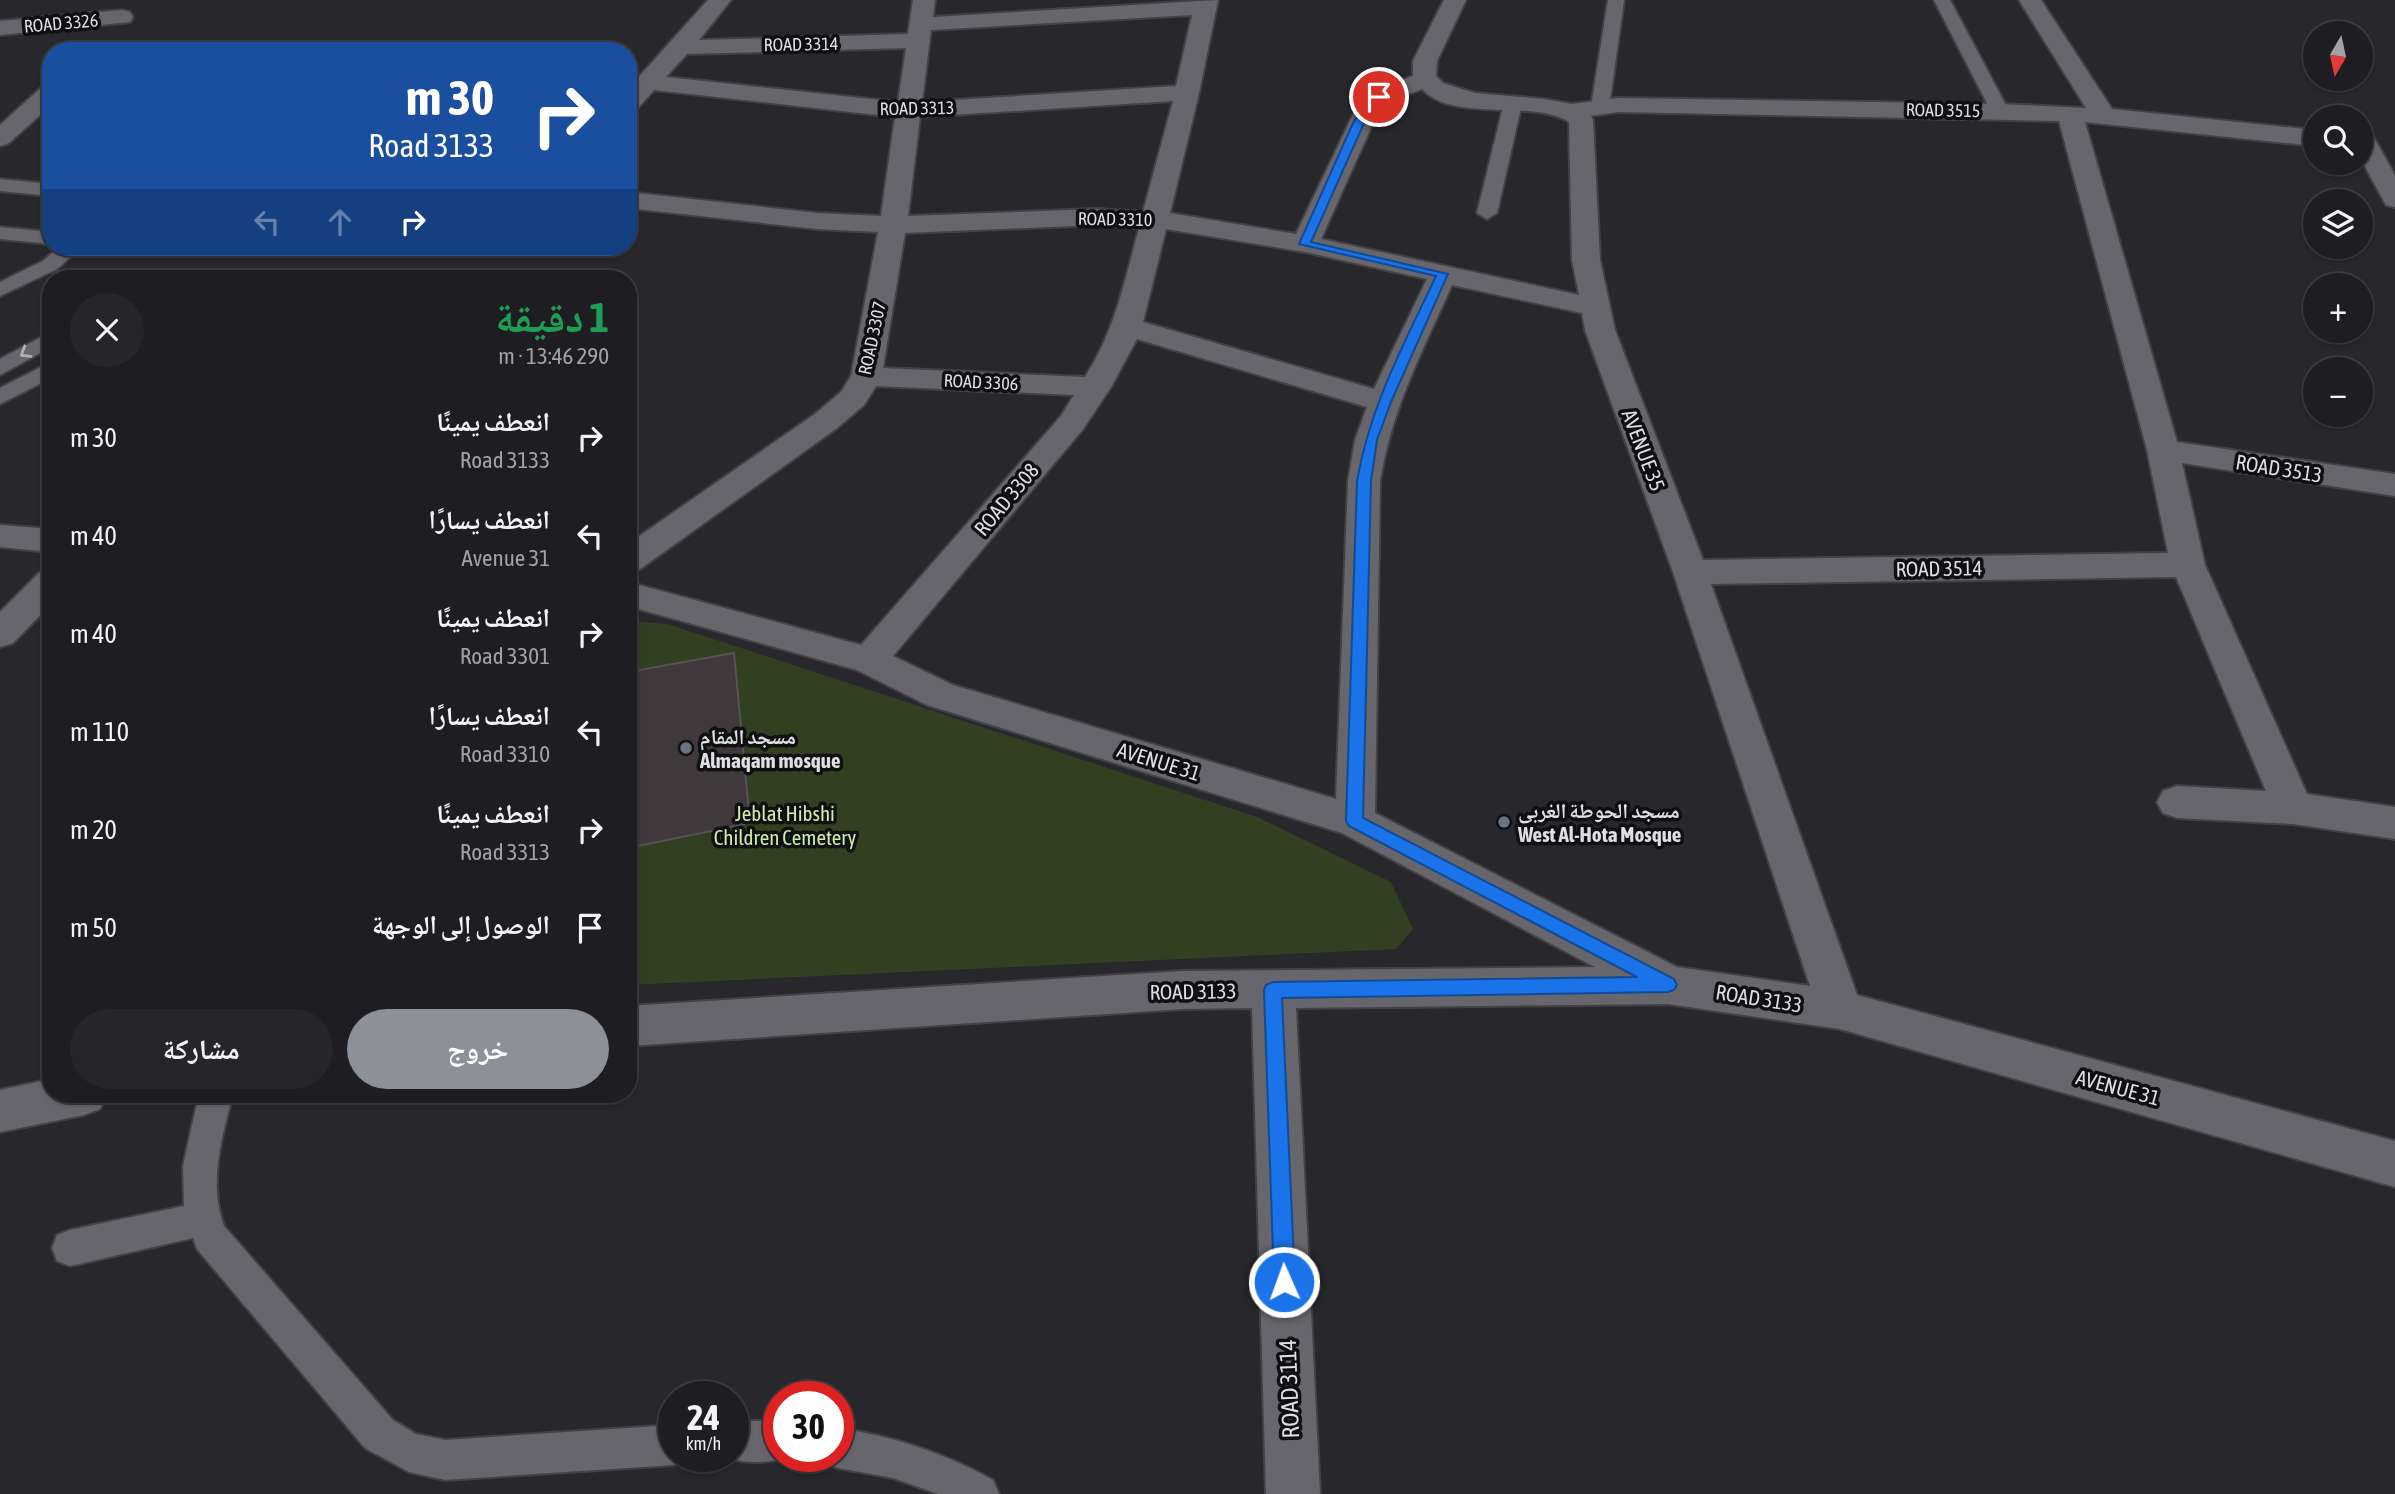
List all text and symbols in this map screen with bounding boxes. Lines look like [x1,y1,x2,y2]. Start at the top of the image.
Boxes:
street label: ROAD 3326 [23,9,99,37]
north arrow [2303,21,2373,91]
map controls [2303,21,2373,427]
street label: ROAD 3314 [764,33,838,55]
pin [1349,67,1409,127]
text: 30 m [406,69,494,125]
icon: right [518,70,609,161]
icon: arrive [1360,78,1398,116]
street label: ROAD 3313 [880,97,954,119]
street label: ROAD 3515 [1906,99,1980,121]
button: search [2303,105,2373,175]
text: Road 3133 [368,127,494,164]
button: layers [2303,189,2373,259]
icon: left [248,203,286,241]
icon: ahead [321,203,359,241]
icon: right [394,203,432,241]
street label: ROAD 3310 [1078,208,1152,230]
button: + [2303,273,2373,343]
button: close [70,293,144,367]
text: 1 دقيقة [495,293,609,341]
street label: ROAD 3307 [854,299,890,377]
text: 290 m · 13:46 [498,343,609,369]
one-way arrow [20,345,33,358]
button: − [2303,357,2373,427]
street label: ROAD 3306 [943,370,1019,394]
street label: AVENUE 35 [1617,406,1671,494]
text: انعطف يمينًا [436,407,550,437]
icon: right [571,419,609,457]
text: 30 m [70,423,117,453]
text: Road 3133 [460,447,550,473]
street label: ROAD 3513 [2234,449,2324,487]
street label: ROAD 3308 [969,458,1043,540]
text: انعطف يسارًا [429,505,550,535]
icon: left [571,517,609,555]
text: 40 m [70,521,117,551]
text: Avenue 31 [462,545,550,571]
street label: ROAD 3514 [1895,555,1983,581]
text: انعطف يمينًا [436,603,550,633]
icon: right [571,615,609,653]
text: 40 m [70,619,117,649]
text: Road 3301 [460,643,550,669]
text: انعطف يسارًا [429,701,550,731]
icon: left [571,713,609,751]
text: 110 m [70,717,129,747]
place label: مسجد المقام Almaqam mosque [699,724,841,772]
street label: AVENUE 31 [1115,737,1203,785]
marker: مسجد المقام Almaqam mosque [678,740,694,756]
text: Road 3310 [460,741,550,767]
place label: مسجد الحوطة الغربي West Al-Hota Mosque [1517,798,1681,846]
text: انعطف يمينًا [436,799,550,829]
park label: Jeblat Hibshi Children Cemetery [714,801,857,849]
icon: right [571,811,609,849]
marker: مسجد الحوطة الغربي West Al-Hota Mosque [1496,814,1512,830]
text: 20 m [70,815,117,845]
text: Road 3313 [460,839,550,865]
icon: arrive [571,909,609,947]
text: الوصول إلى الوجهة [372,910,550,940]
text: 50 m [70,913,117,943]
street label: ROAD 3133 [1149,978,1237,1004]
street label: ROAD 3133 [1714,979,1804,1017]
button: مشاركة [70,1009,333,1089]
button: خروج [347,1009,609,1089]
street label: AVENUE 31 [2074,1064,2162,1110]
position arrow [1247,1245,1321,1319]
street label: ROAD 3114 [1274,1339,1304,1439]
speed limit sign: 30 [763,1381,854,1472]
text: 24 [687,1397,720,1437]
text: km/h [686,1433,721,1454]

